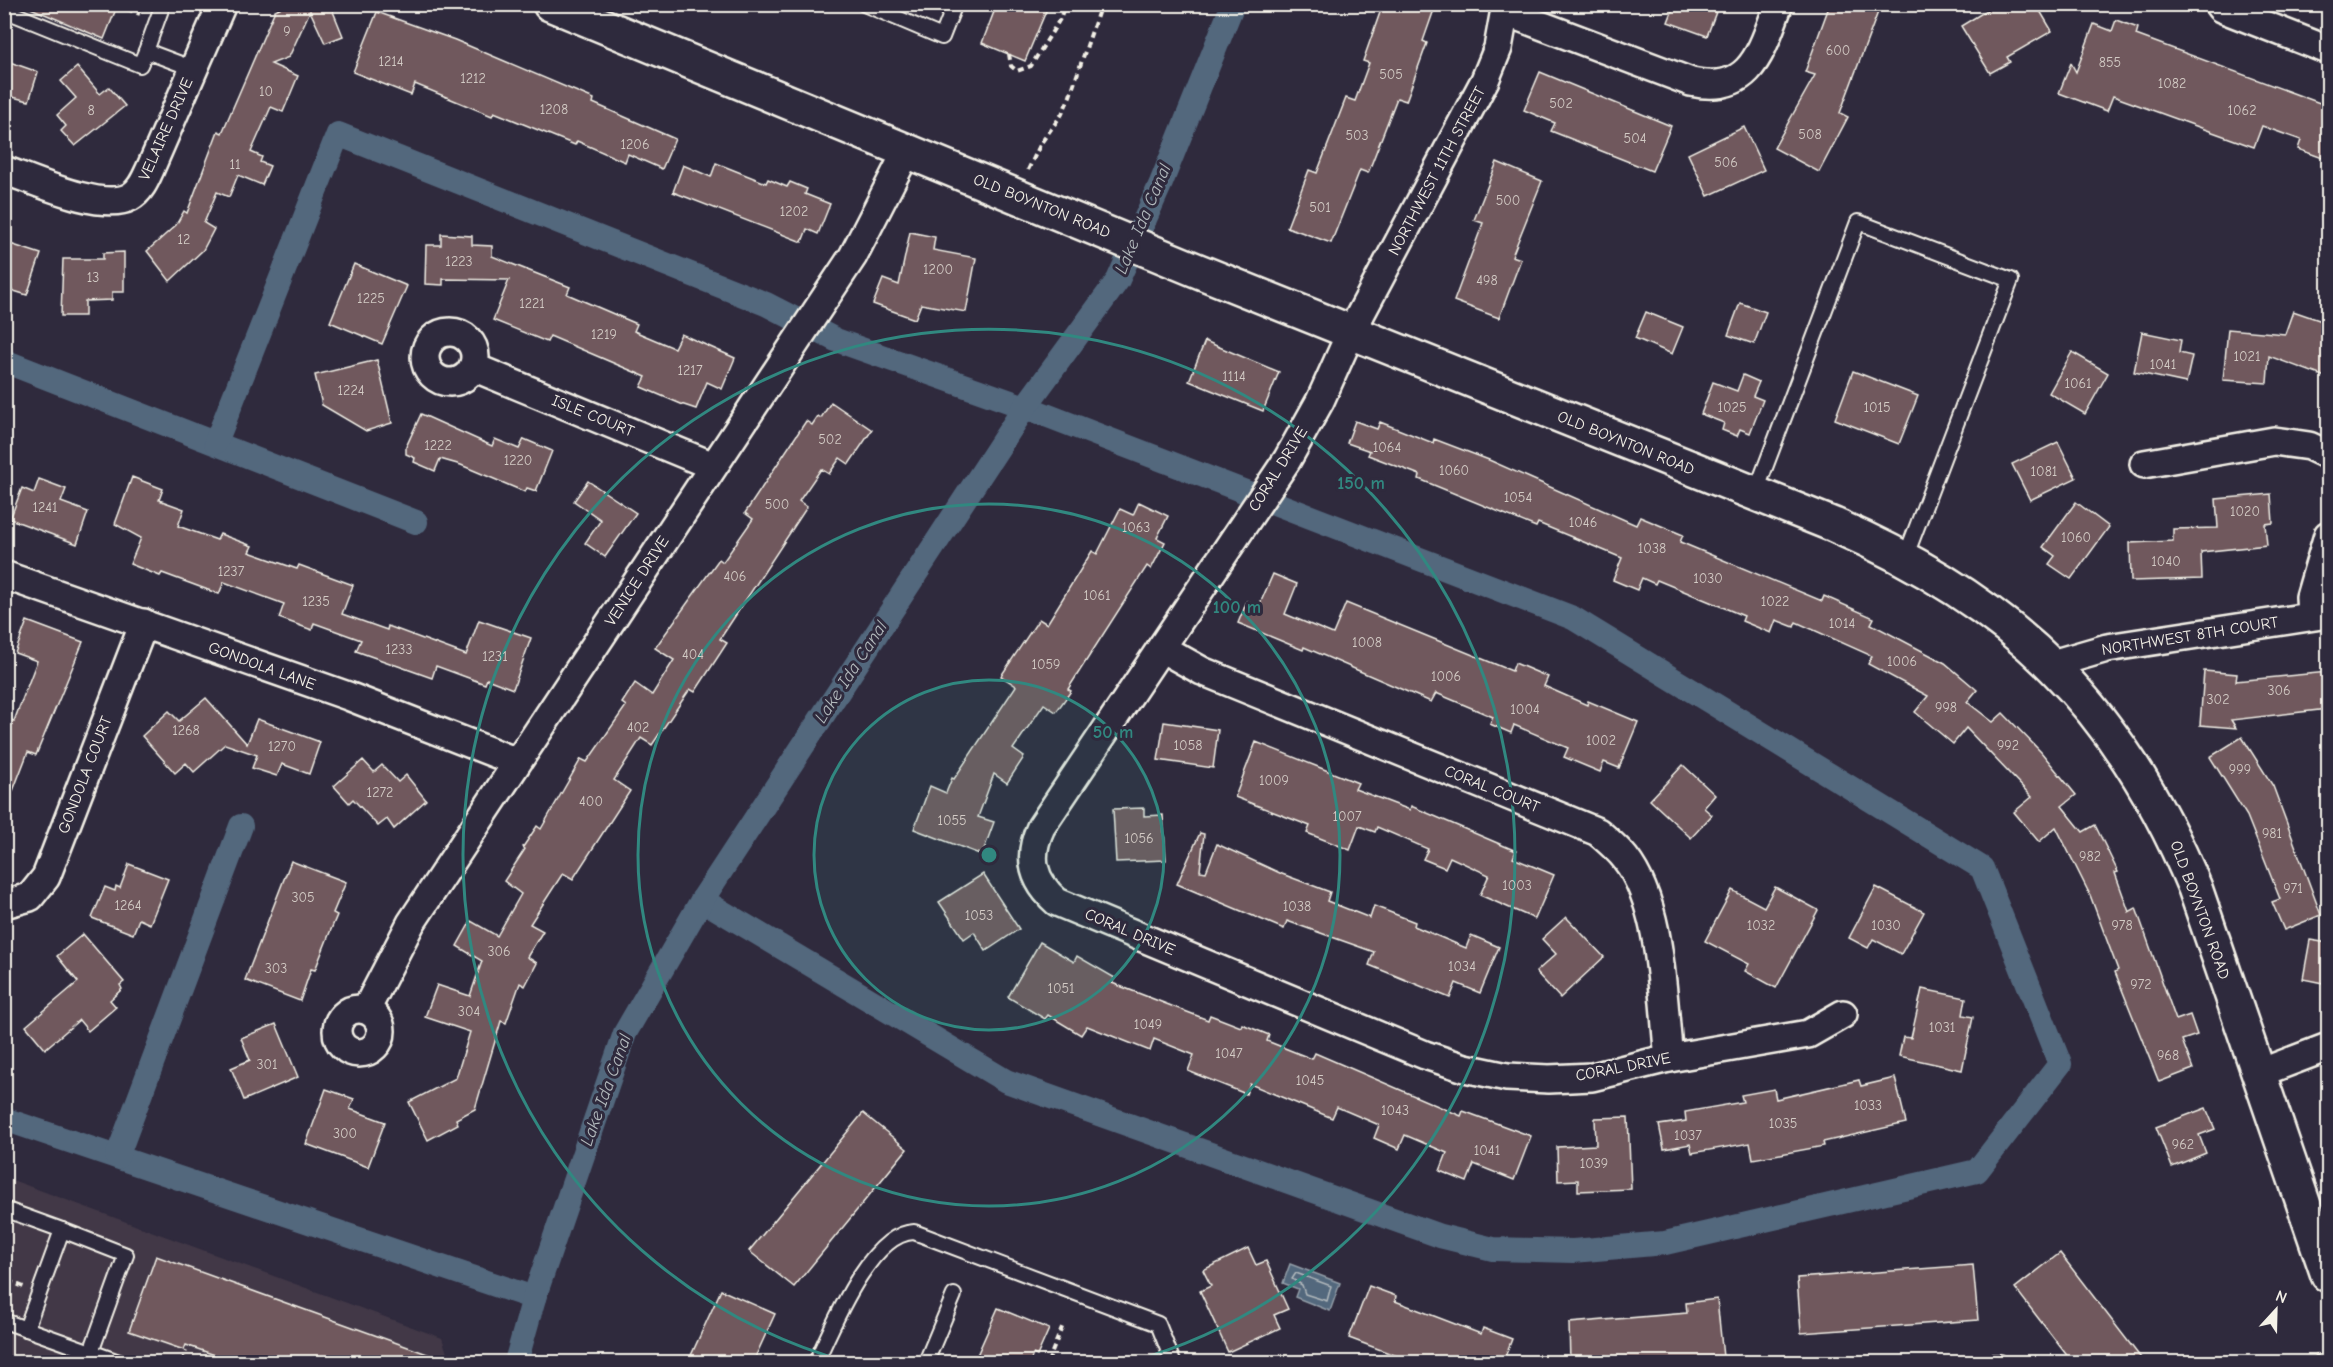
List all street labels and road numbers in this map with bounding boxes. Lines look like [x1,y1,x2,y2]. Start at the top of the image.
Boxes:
street label: VELAIRE DRIVE [135,75,197,183]
street label: NORTHWEST 11TH STREET [1385,83,1490,258]
street label: OLD BOYNTON ROAD [971,170,1113,242]
street label: ISLE COURT [549,391,637,441]
street label: OLD BOYNTON ROAD [1555,407,1697,479]
street label: CORAL DRIVE [1245,423,1311,515]
street label: VENICE DRIVE [601,532,673,629]
street label: NORTHWEST 8TH COURT [2100,613,2280,659]
street label: GONDOLA LANE [206,638,318,694]
street label: GONDOLA COURT [54,713,116,836]
street label: CORAL COURT [1442,762,1543,817]
street label: OLD BOYNTON ROAD [2167,838,2233,982]
street label: CORAL DRIVE [1082,905,1178,959]
street label: CORAL DRIVE [1574,1049,1672,1085]

